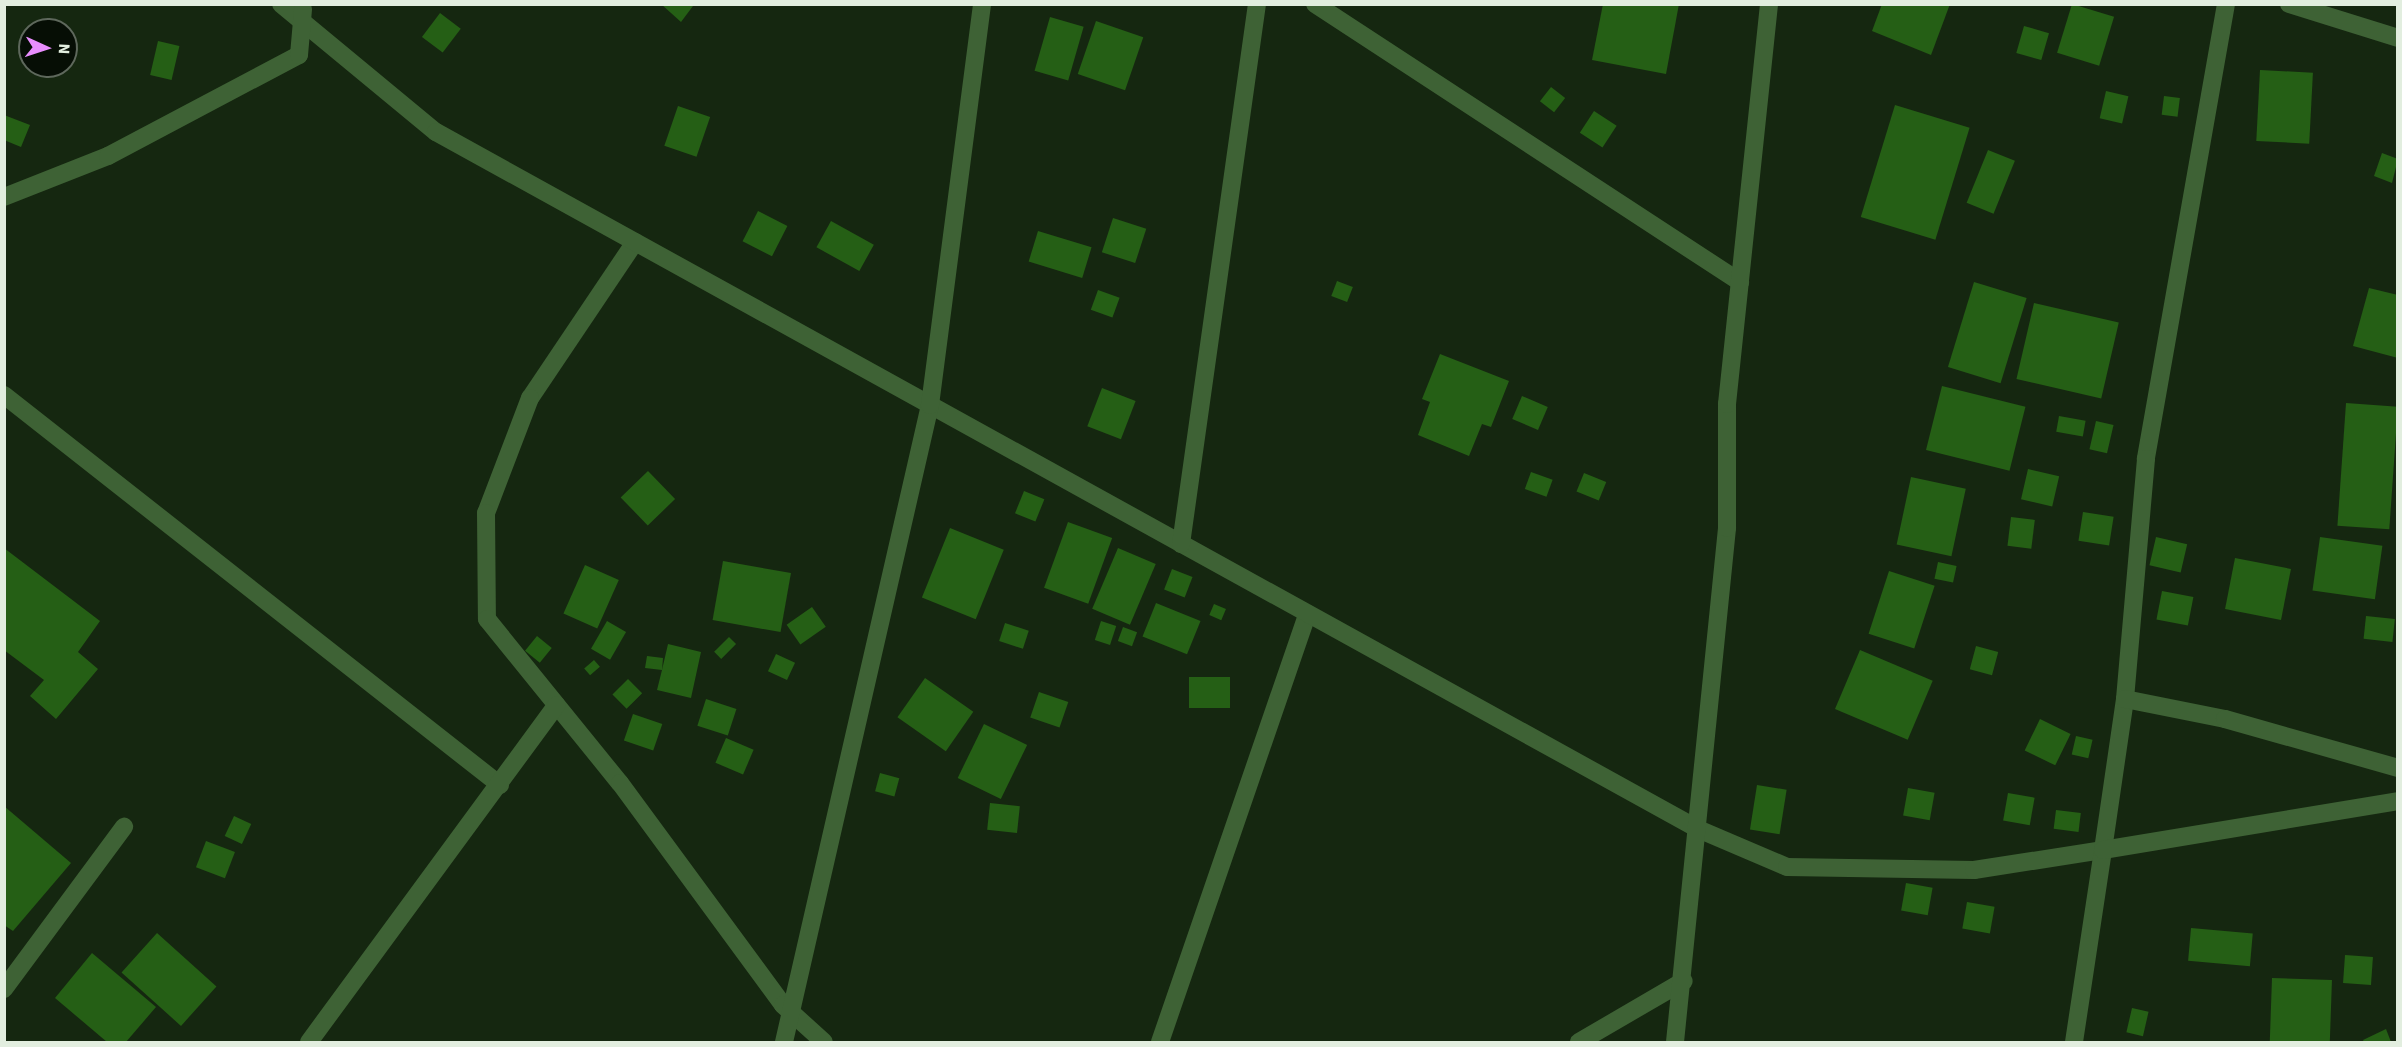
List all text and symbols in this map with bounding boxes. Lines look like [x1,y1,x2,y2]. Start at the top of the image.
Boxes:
north arrow [18,18,78,78]
text: N [53,43,75,55]

